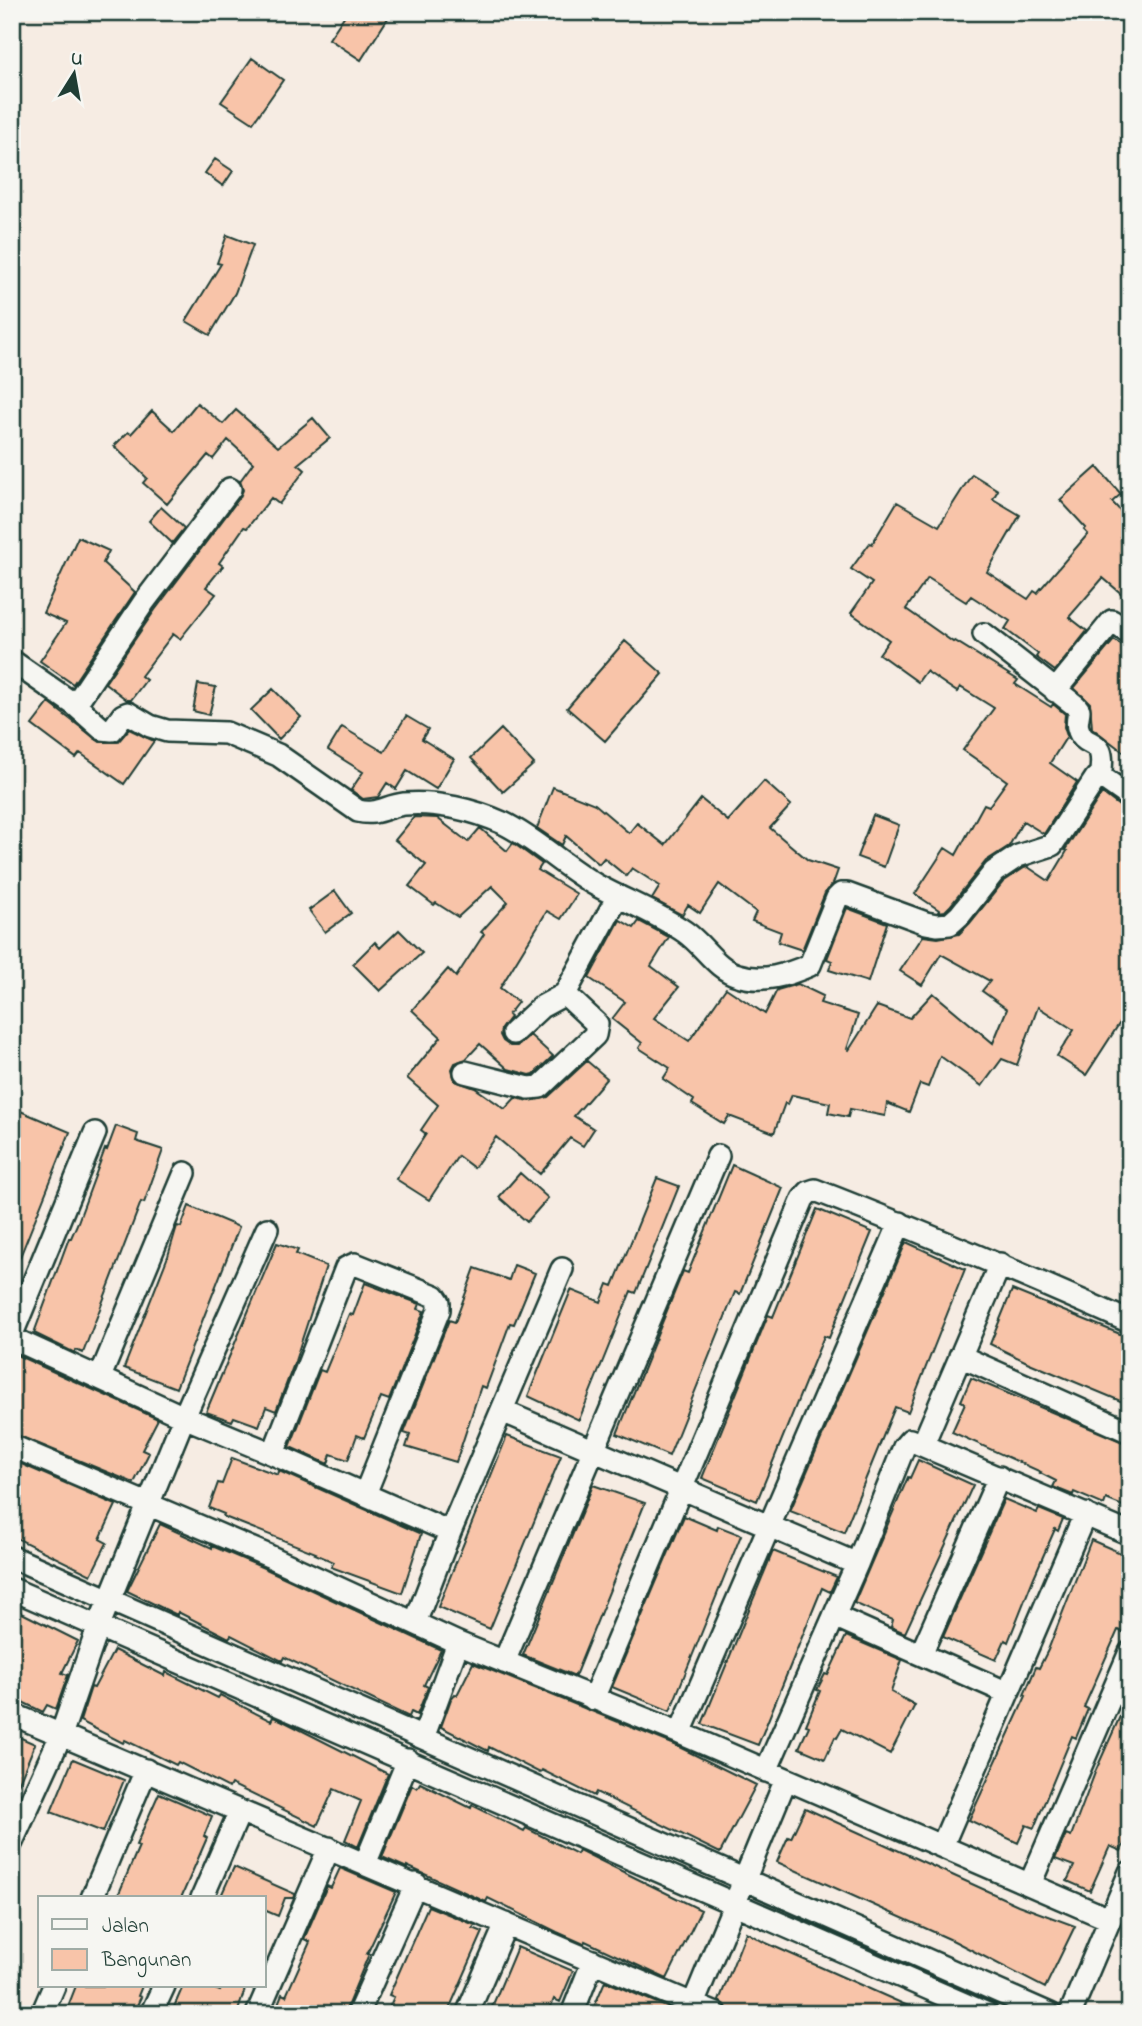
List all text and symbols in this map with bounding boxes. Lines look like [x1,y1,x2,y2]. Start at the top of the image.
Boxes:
north arrow [38,38,108,108]
text: U [68,45,85,74]
legend [38,1896,266,1988]
text: Jalan [102,1912,149,1942]
text: Bangunan [101,1946,191,1978]

